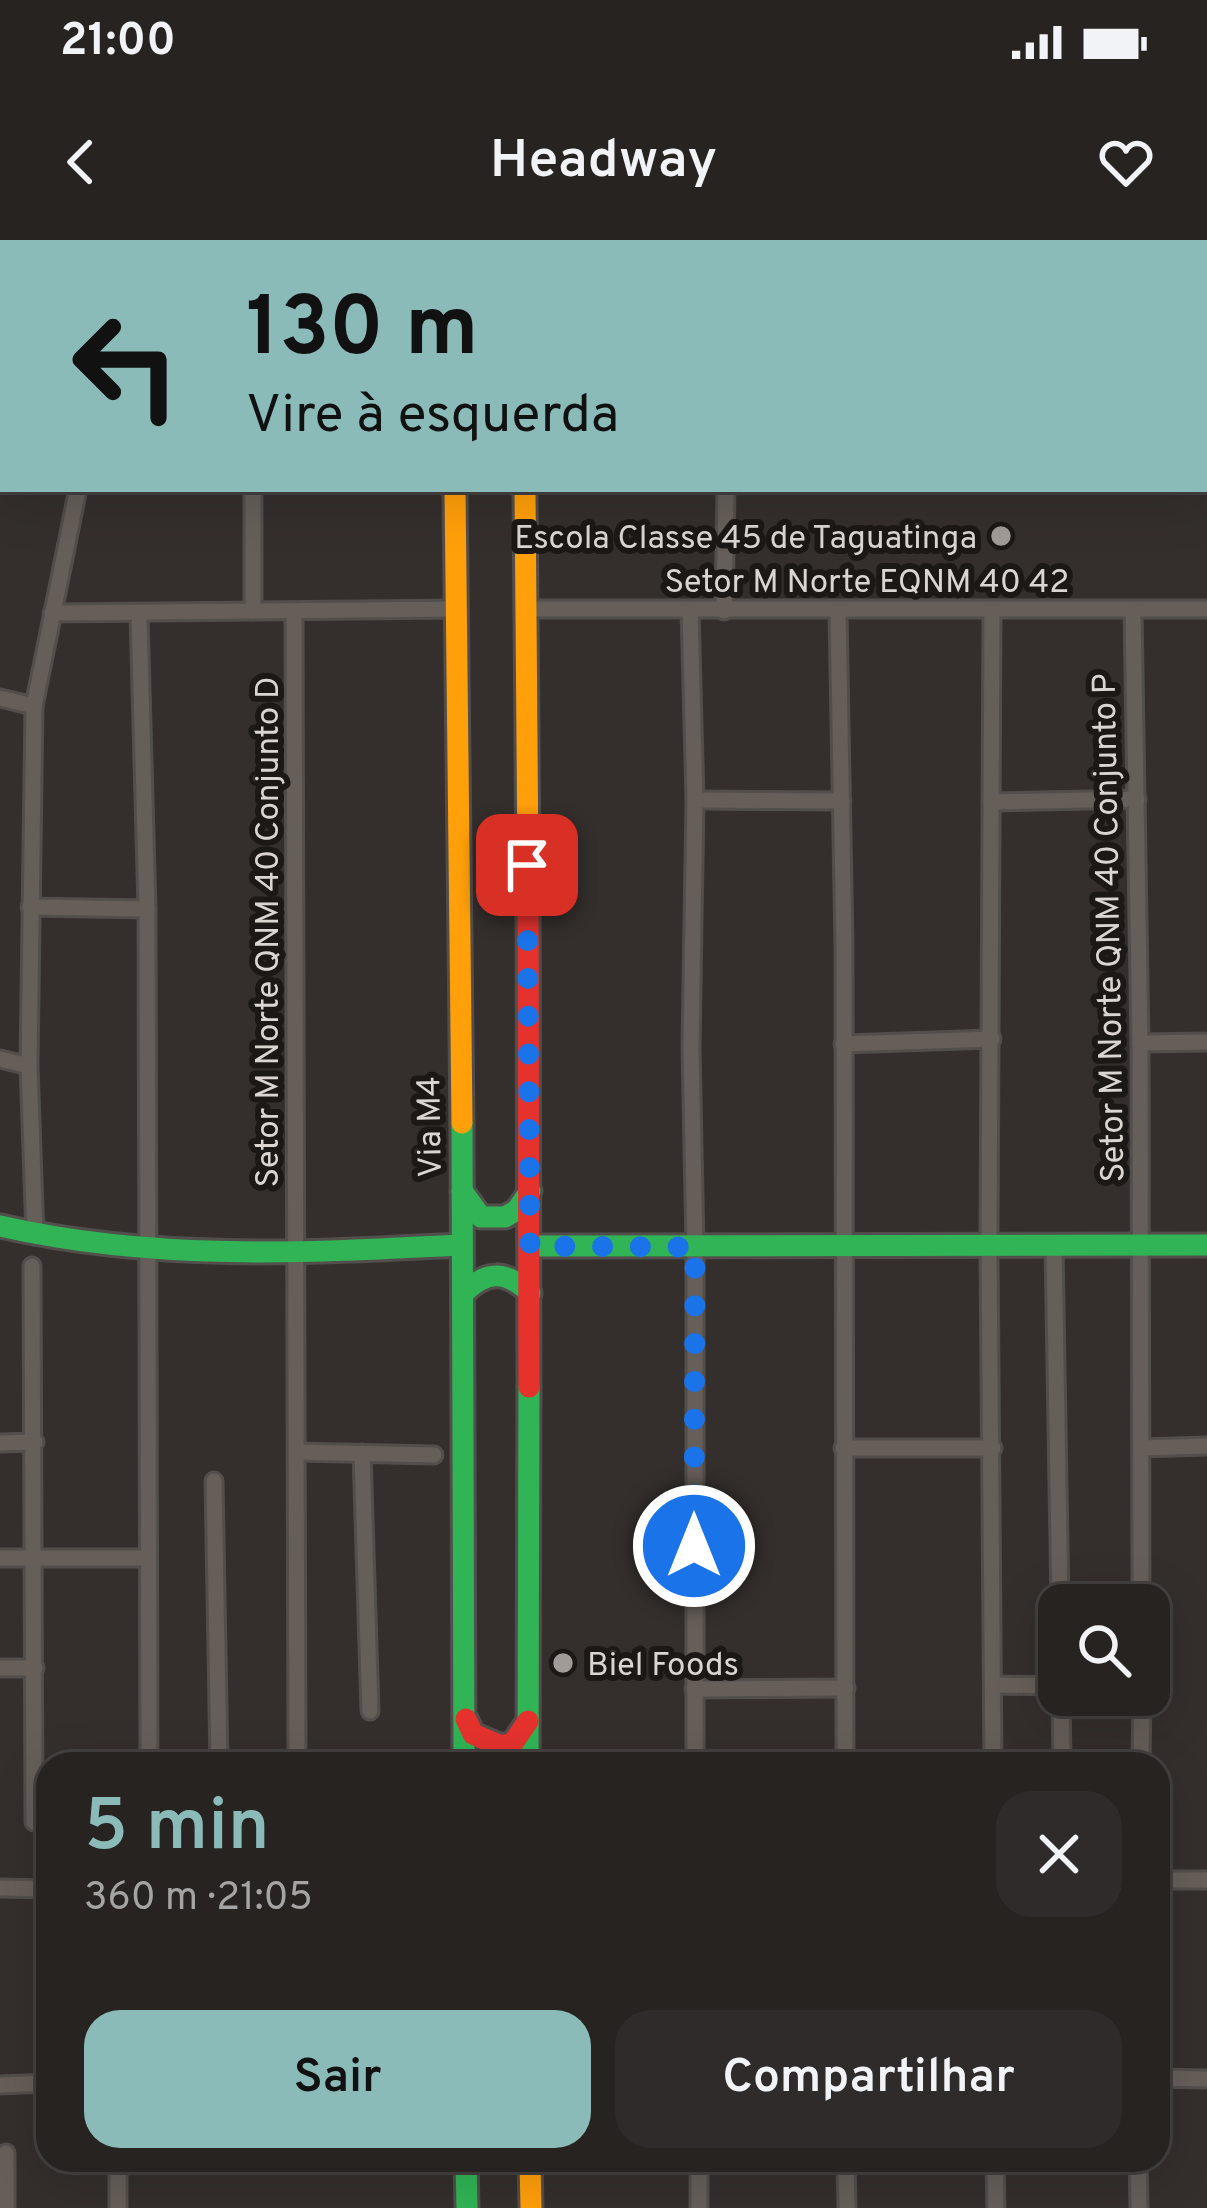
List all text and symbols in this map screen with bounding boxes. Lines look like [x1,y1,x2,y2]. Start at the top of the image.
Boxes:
text: 21:00 [60,14,176,71]
text: Headway [490,128,717,197]
icon: back [48,129,114,195]
icon: heart [1093,129,1159,195]
text: 130 m [246,279,478,385]
icon: left [48,288,204,444]
text: Vire à esquerda [246,383,619,452]
place label: Escola Classe 45 de Taguatinga [514,519,977,561]
marker: Escola Classe 45 de Taguatinga [988,523,1014,549]
street label: Setor M Norte EQNM 40 42 [665,563,1069,605]
street label: Setor M Norte QNM 40 Conjunto P [1086,673,1136,1183]
street label: Setor M Norte QNM 40 Conjunto D [249,677,291,1187]
pin [476,814,578,916]
icon: arrive [494,832,560,898]
street label: Via M4 [410,1076,454,1178]
position arrow [631,1483,757,1609]
map controls [1038,1584,1170,1716]
button: search [1038,1584,1170,1716]
place label: Biel Foods [587,1646,739,1688]
marker: Biel Foods [550,1650,576,1676]
text: 5 min [84,1784,270,1876]
button: close [996,1791,1122,1917]
text: 360 m · 21:05 [84,1875,313,1924]
button: Sair [84,2010,591,2148]
button: Compartilhar [615,2010,1122,2148]

